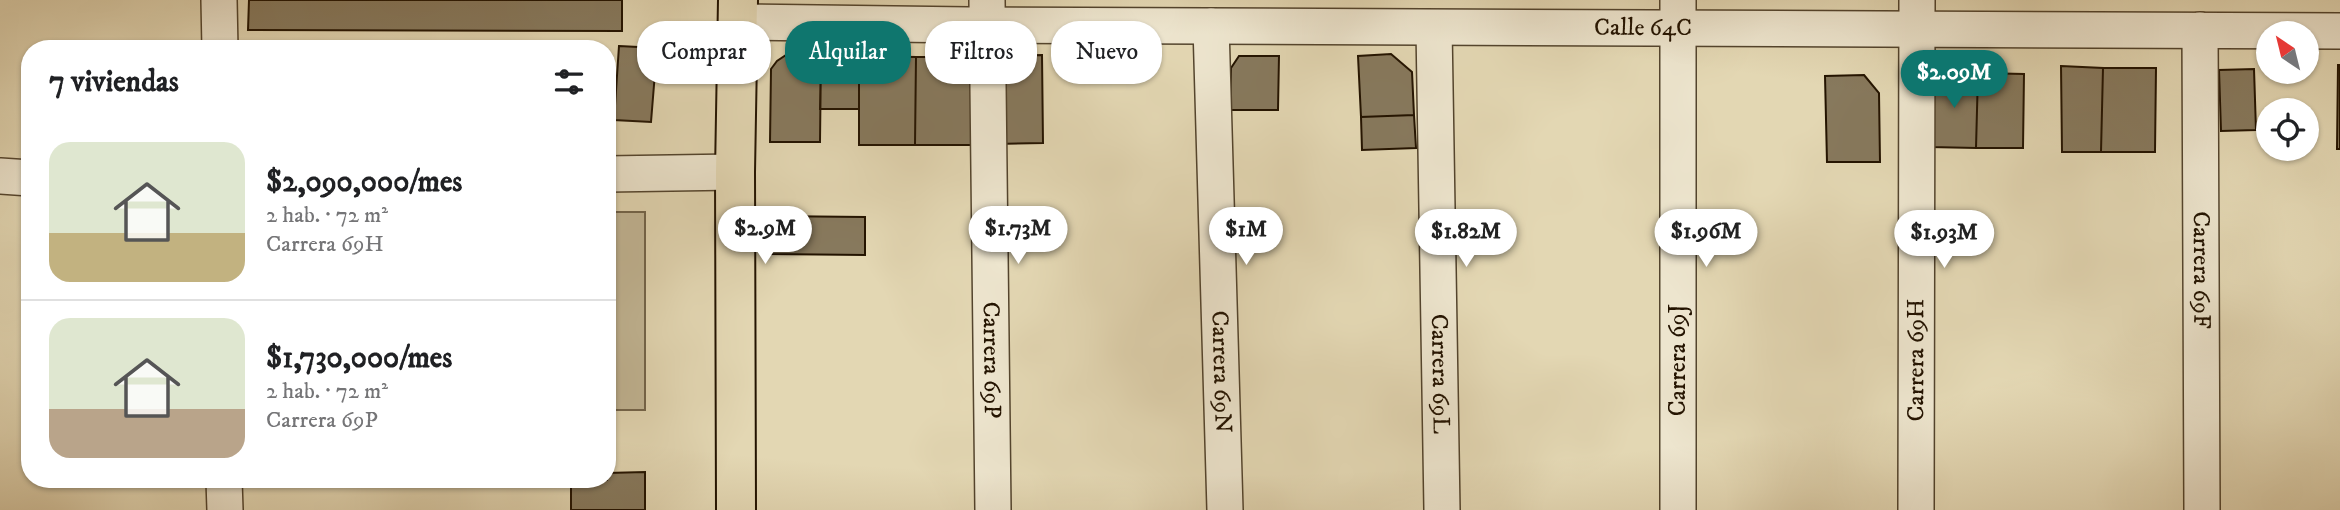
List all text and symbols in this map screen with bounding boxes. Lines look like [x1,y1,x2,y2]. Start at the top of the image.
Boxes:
street label: Calle 64C [1594,13,1692,43]
chip: Comprar [637,21,771,84]
chip: Alquilar [785,21,911,84]
chip: Filtros [925,21,1037,84]
chip: Nuevo [1051,21,1162,84]
north arrow [2256,21,2319,84]
map controls [2256,21,2319,161]
pin: $2.09M [1897,50,2011,110]
text: $2.09M [1917,58,1991,87]
icon: filters [550,63,588,101]
text: 7 viviendas [49,64,179,101]
button: locate [2256,98,2319,161]
text: $2,090,000/mes [266,164,462,201]
icon: home [105,170,189,254]
text: 2 hab. · 72 m² [266,201,388,230]
pin: $2.9M [716,206,814,266]
pin: $1.73M [961,206,1075,266]
pin: $1M [1212,208,1280,267]
pin: $1.82M [1409,210,1523,269]
pin: $1.96M [1649,210,1763,269]
pin: $1.93M [1887,210,2001,270]
street label: Carrera 69F [2186,211,2216,329]
text: $2.9M [734,214,796,243]
text: $1.73M [985,214,1051,243]
text: $1M [1225,215,1267,244]
text: $1.82M [1431,217,1501,246]
text: $1.96M [1671,217,1741,246]
text: $1.93M [1910,218,1978,247]
text: Carrera 69H [266,230,384,259]
street label: Carrera 69H [1901,299,1931,421]
street label: Carrera 69P [976,301,1007,419]
street label: Carrera 69J [1663,304,1693,416]
street label: Carrera 69N [1204,310,1238,433]
street label: Carrera 69L [1424,314,1456,434]
text: $1,730,000/mes [266,340,452,377]
icon: home [105,346,189,430]
text: 2 hab. · 72 m² [266,377,388,406]
text: Carrera 69P [266,406,378,435]

